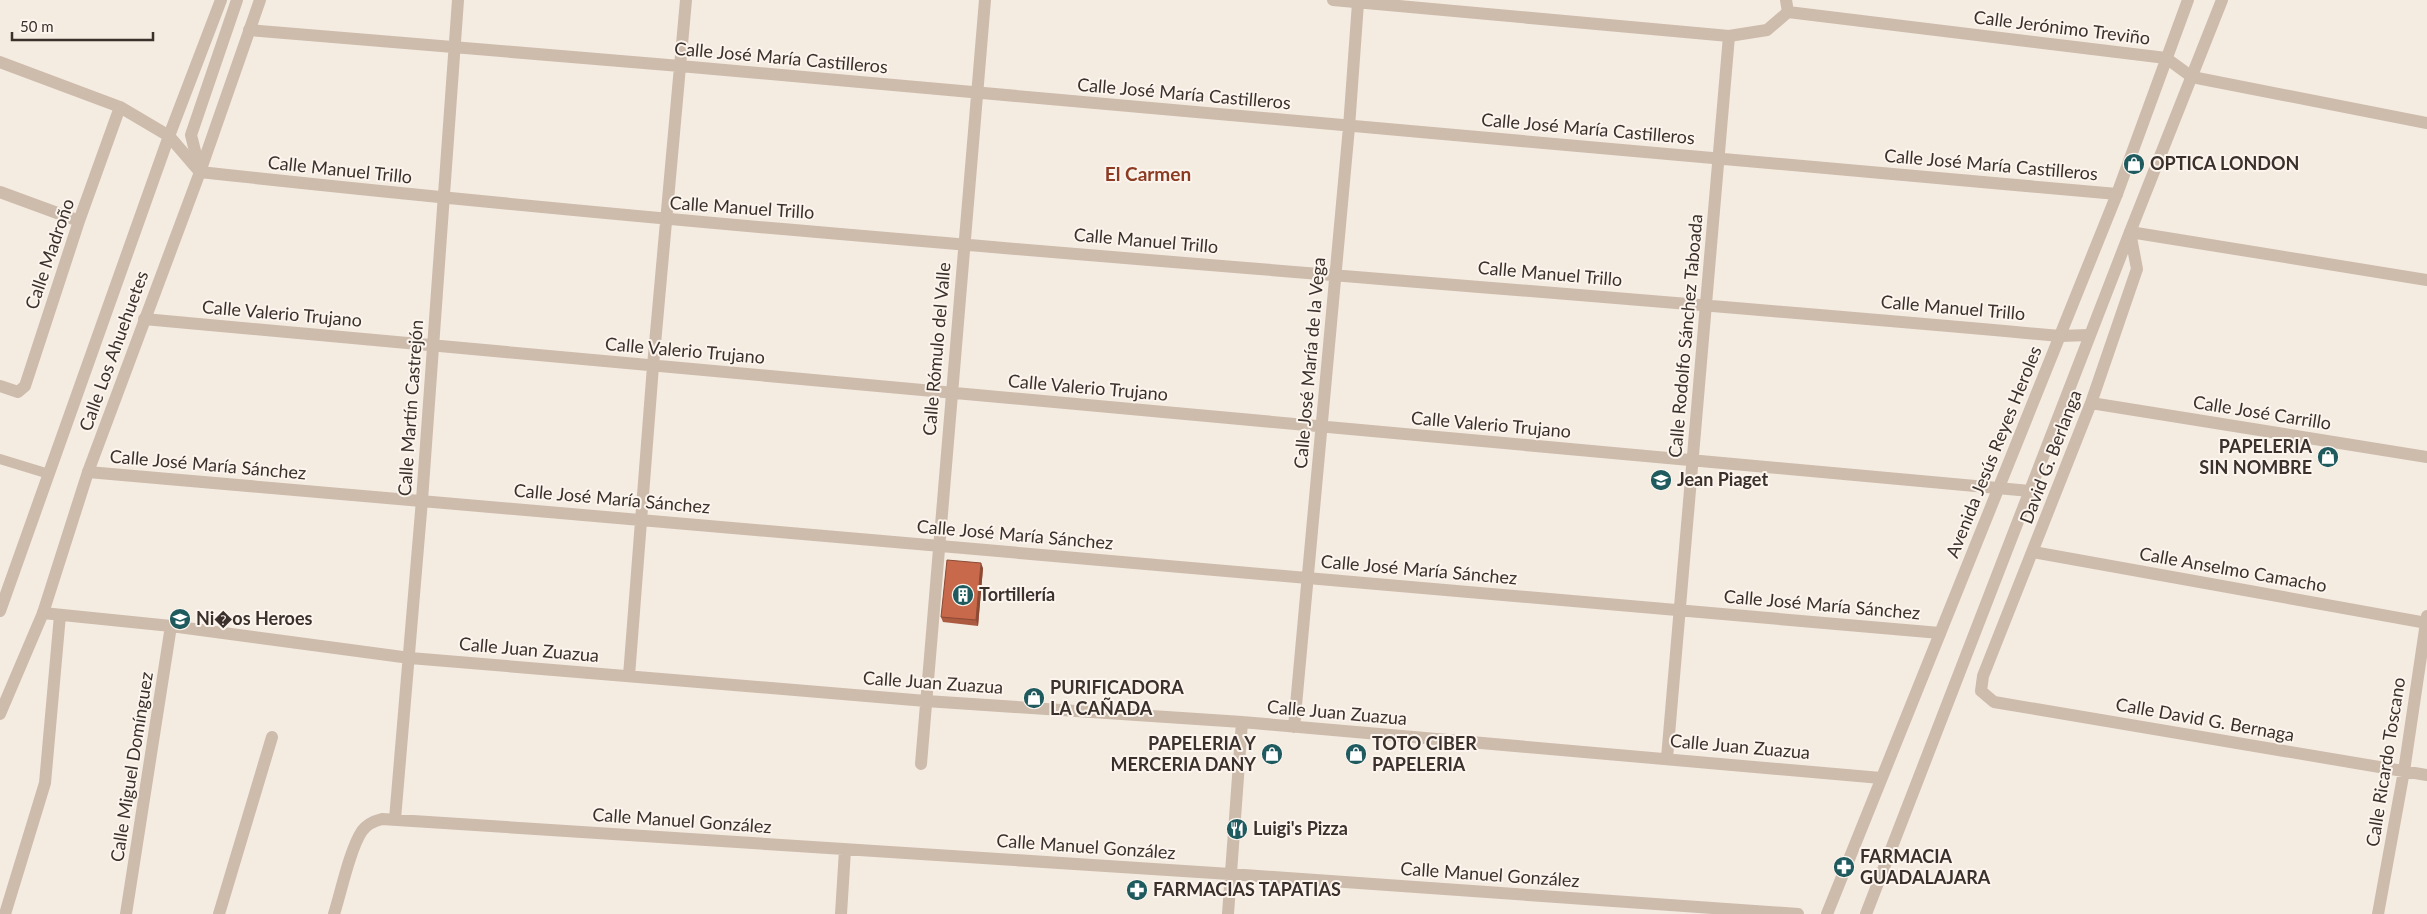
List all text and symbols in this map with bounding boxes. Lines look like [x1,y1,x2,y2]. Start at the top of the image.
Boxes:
street label: Calle Jerónimo Treviño [1973,5,2152,49]
scale bar [12,10,154,42]
text: 50 m [20,17,54,35]
street label: Calle José María Castilleros [673,37,889,77]
street label: Calle José María Castilleros [1076,73,1292,113]
street label: Calle José María Castilleros [1480,108,1696,148]
street label: Calle José María Castilleros [1883,144,2099,184]
street label: Calle Manuel Trillo [267,150,413,188]
shop icon: OPTICA LONDON [2122,152,2146,176]
place label: OPTICA LONDON [2150,152,2299,174]
district label: El Carmen [1105,162,1191,185]
street label: Calle Manuel Trillo [669,191,815,223]
street label: Calle Madroño [20,195,78,312]
street label: Calle Rodolfo Sánchez Taboada [1663,213,1707,459]
street label: Calle Manuel Trillo [1073,223,1219,257]
street label: Calle José María de la Vega [1289,256,1329,470]
street label: Calle Manuel Trillo [1477,256,1623,290]
street label: Calle Rómulo del Valle [917,261,955,437]
street label: Calle Los Ahuehuetes [74,267,152,434]
street label: Calle Manuel Trillo [1880,290,2026,324]
street label: Calle Valerio Trujano [201,295,363,331]
street label: Calle Martín Castrejón [393,319,427,497]
street label: Calle Valerio Trujano [604,332,766,368]
street label: Avenida Jesús Reyes Heroles [1940,342,2046,561]
street label: Calle Valerio Trujano [1007,369,1169,405]
street label: David G. Berlanga [2014,387,2086,527]
street label: Calle José Carrillo [2192,390,2333,434]
street label: Calle Valerio Trujano [1410,406,1572,442]
place label: PAPELERIA SIN NOMBRE [2199,435,2312,478]
street label: Calle José María Sánchez [109,444,307,484]
shop icon: PAPELERIA SIN NOMBRE [2316,445,2340,469]
school or university icon: Jean Piaget [1649,468,1673,492]
place label: Jean Piaget [1677,468,1768,490]
street label: Calle José María Sánchez [513,478,711,518]
street label: Calle José María Sánchez [916,514,1114,554]
street label: Calle Anselmo Camacho [2138,542,2329,596]
street label: Calle José María Sánchez [1320,549,1518,589]
building icon: Tortillería [951,583,975,607]
place label: Tortillería [979,583,1055,605]
street label: Calle José María Sánchez [1723,584,1921,624]
school or university icon: Ni�os Heroes [168,607,192,631]
place label: Ni�os Heroes [196,607,313,629]
street label: Calle Juan Zuazua [458,632,600,666]
street label: Calle Juan Zuazua [862,666,1004,698]
street label: Calle Miguel Domínguez [105,670,157,863]
street label: Calle Ricardo Toscano [2361,675,2409,848]
place label: PURIFICADORA LA CAÑADA [1050,676,1184,719]
shop icon: PURIFICADORA LA CAÑADA [1022,686,1046,710]
street label: Calle David G. Bernaga [2114,692,2296,746]
street label: Calle Juan Zuazua [1266,695,1408,729]
street label: Calle Juan Zuazua [1669,729,1811,763]
place label: PAPELERIA Y MERCERIA DANY [1110,732,1256,775]
place label: TOTO CIBER PAPELERIA [1372,732,1477,775]
shop icon: PAPELERIA Y MERCERIA DANY [1260,742,1284,766]
shop icon: TOTO CIBER PAPELERIA [1344,742,1368,766]
street label: Calle Manuel González [592,803,772,837]
restaurant icon: Luigi's Pizza [1225,817,1249,841]
place label: Luigi's Pizza [1253,817,1348,839]
street label: Calle Manuel González [996,829,1176,863]
place label: FARMACIA GUADALAJARA [1860,845,1991,888]
pharmacy icon: FARMACIA GUADALAJARA [1832,855,1856,879]
street label: Calle Manuel González [1400,857,1580,891]
pharmacy icon: FARMACIAS TAPATIAS [1125,878,1149,902]
place label: FARMACIAS TAPATIAS [1153,878,1341,900]

